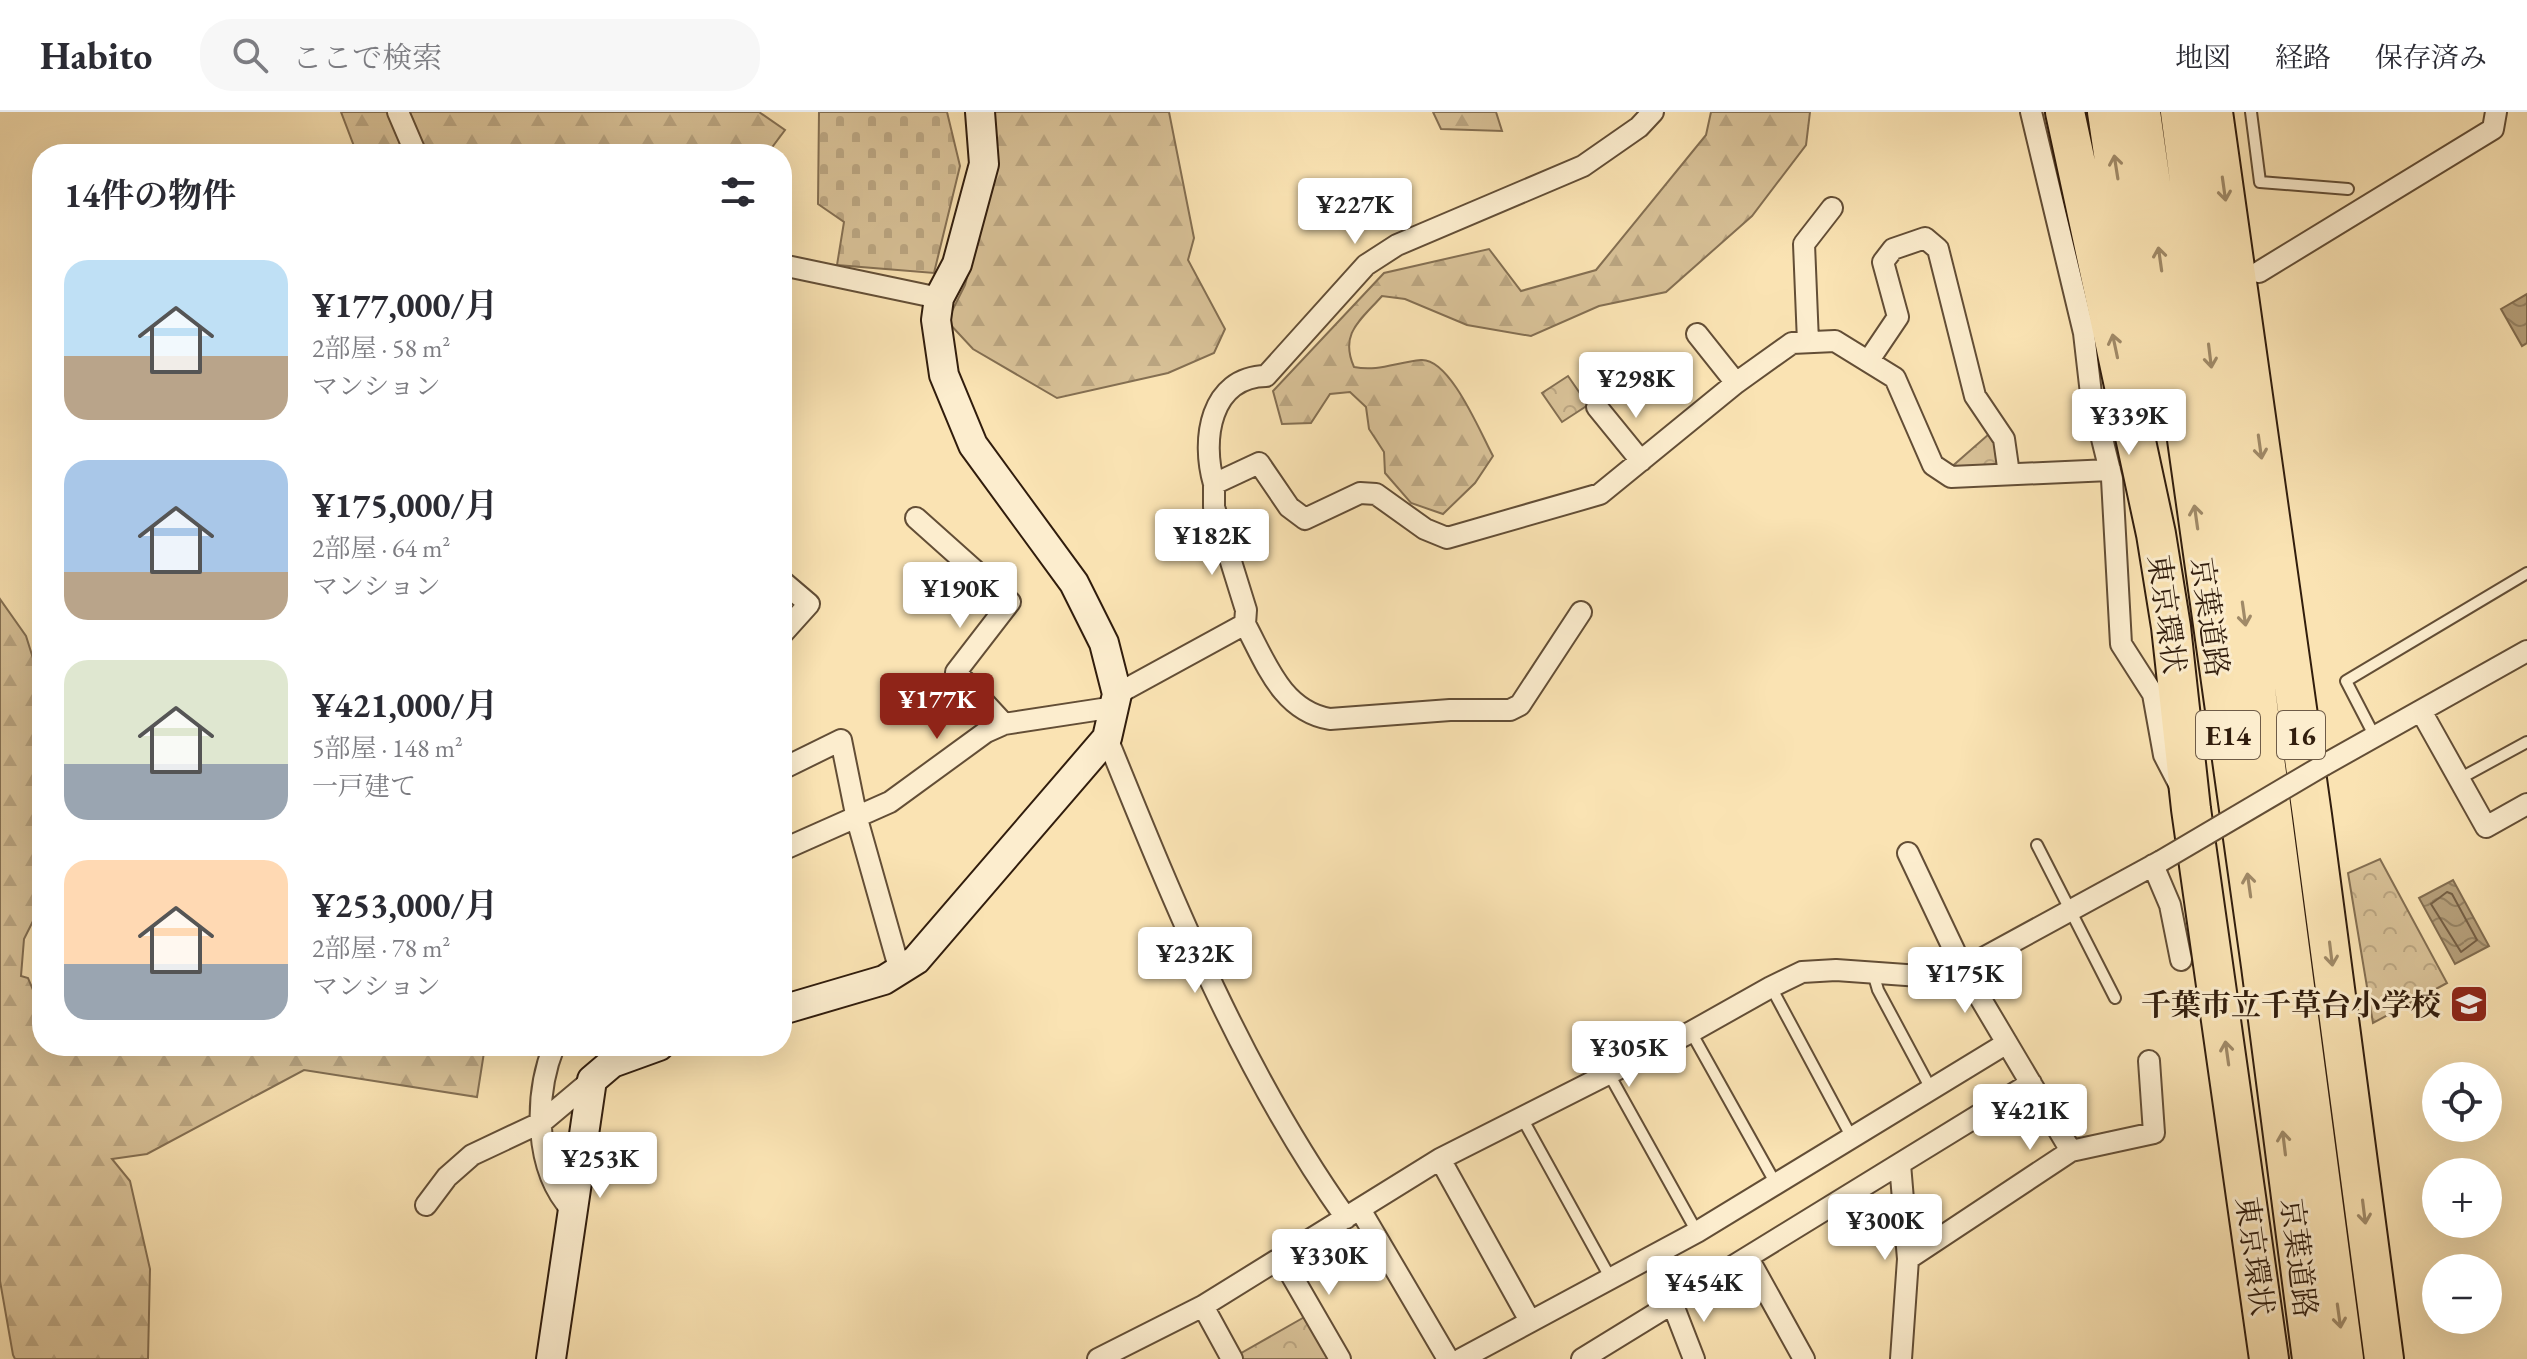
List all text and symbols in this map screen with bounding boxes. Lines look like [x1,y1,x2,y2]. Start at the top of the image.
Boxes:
search box [200,19,760,91]
text: Habito [40,31,152,80]
icon: search [228,33,272,77]
text: ここで検索 [292,38,442,77]
text: 地図 [2175,39,2231,75]
text: 経路 [2275,39,2331,75]
text: 保存済み [2375,39,2487,75]
one-way arrow [2108,155,2123,180]
icon: filters [716,170,760,214]
text: 14件の物件 [64,173,236,217]
one-way arrow [2217,176,2232,201]
pin: ¥227K [1299,178,1411,246]
text: ¥227K [1316,187,1394,221]
one-way arrow [2153,247,2168,273]
text: ¥177,000/月 [312,283,498,327]
icon: home [128,292,224,388]
text: 2部屋 · 58 m² [312,331,450,365]
one-way arrow [2107,334,2122,359]
one-way arrow [2203,342,2218,369]
pin: ¥298K [1580,352,1692,420]
text: ¥298K [1597,361,1675,395]
text: マンション [312,369,441,403]
pin: ¥339K [2073,389,2185,457]
text: ¥339K [2090,398,2168,432]
one-way arrow [2253,434,2268,459]
text: ¥175,000/月 [312,483,498,527]
icon: home [128,492,224,588]
one-way arrow [2188,505,2203,530]
pin: ¥182K [1156,509,1268,577]
text: ¥182K [1173,518,1251,552]
text: 2部屋 · 64 m² [312,531,450,565]
street label: 東京環状 [2139,552,2195,676]
street label: 京葉道路 [2182,555,2238,679]
pin: ¥190K [904,562,1016,630]
text: マンション [312,569,441,603]
text: ¥190K [921,571,999,605]
one-way arrow [2237,600,2252,627]
pin: ¥177K [881,673,993,741]
text: ¥177K [898,682,976,716]
text: ¥421,000/月 [312,683,498,727]
icon: home [128,692,224,788]
road number: E14 [2196,711,2260,759]
road number: 16 [2277,711,2325,759]
text: 5部屋 · 148 m² [312,731,463,765]
text: 一戸建て [312,769,416,803]
one-way arrow [2241,873,2256,898]
text: ¥253,000/月 [312,883,498,927]
icon: home [128,892,224,988]
pin: ¥232K [1139,927,1251,995]
text: 2部屋 · 78 m² [312,931,450,965]
text: ¥232K [1156,936,1234,970]
one-way arrow [2323,940,2338,967]
pin: ¥175K [1909,947,2021,1015]
text: ¥175K [1926,956,2004,990]
text: マンション [312,969,441,1003]
school or university icon: 千葉市立千草台小学校 [2448,983,2490,1025]
place label: 千葉市立千草台小学校 [2141,985,2441,1024]
pin: ¥305K [1573,1021,1685,1089]
text: ¥305K [1590,1030,1668,1064]
one-way arrow [2219,1041,2234,1066]
map controls [2422,1062,2502,1334]
button: locate [2422,1062,2502,1142]
pin: ¥421K [1974,1084,2086,1152]
text: ¥421K [1991,1093,2069,1127]
one-way arrow [2276,1131,2291,1156]
pin: ¥253K [544,1132,656,1200]
text: ¥253K [561,1141,639,1175]
button: + [2422,1158,2502,1238]
pin: ¥300K [1829,1194,1941,1262]
street label: 東京環状 [2227,1194,2283,1318]
street label: 京葉道路 [2272,1196,2326,1320]
one-way arrow [2357,1198,2372,1224]
text: ¥300K [1846,1203,1924,1237]
pin: ¥330K [1273,1229,1385,1297]
text: ¥330K [1290,1238,1368,1272]
button: − [2422,1254,2502,1334]
pin: ¥454K [1648,1256,1760,1324]
text: ¥454K [1665,1265,1743,1299]
one-way arrow [2331,1302,2346,1328]

